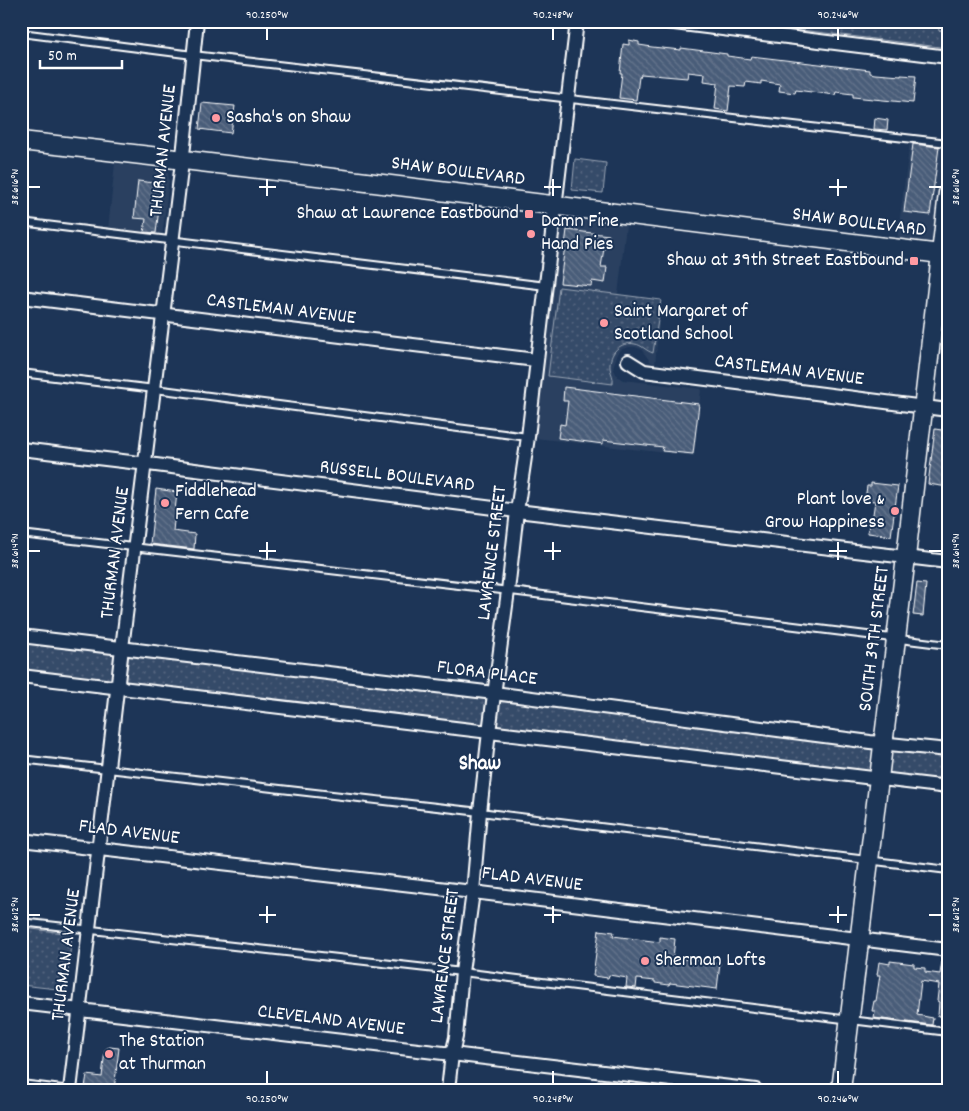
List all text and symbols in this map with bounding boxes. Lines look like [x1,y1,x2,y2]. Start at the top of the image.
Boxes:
text: 90.250°W [246,7,288,24]
text: 90.248°W [533,7,573,24]
text: 90.246°W [818,7,859,24]
scale bar [40,38,122,70]
text: 50 m [48,46,77,68]
street label: THURMAN AVENUE [143,83,185,219]
place label: Sasha's on Shaw [226,104,351,132]
marker: Sasha's on Shaw [210,112,222,124]
street label: SHAW BOULEVARD [390,150,526,194]
text: 38.616°N [7,169,24,205]
text: 38.616°N [948,169,965,205]
place label: Shaw at Lawrence Eastbound [296,200,519,228]
street label: SHAW BOULEVARD [791,201,927,245]
marker: Shaw at Lawrence Eastbound [523,208,535,220]
place label: Damn Fine Hand Pies [541,208,619,259]
marker: Damn Fine Hand Pies [525,228,537,240]
place label: Shaw at 39th Street Eastbound [666,247,904,275]
marker: Shaw at 39th Street Eastbound [908,255,920,267]
street label: CASTLEMAN AVENUE [205,287,357,333]
place label: Saint Margaret of Scotland School [614,298,749,349]
marker: Saint Margaret of Scotland School [598,317,610,329]
street label: CASTLEMAN AVENUE [713,348,865,394]
street label: RUSSELL BOULEVARD [318,454,476,500]
place label: Fiddlehead Fern Cafe [175,478,257,529]
street label: LAWRENCE STREET [471,484,515,622]
street label: THURMAN AVENUE [94,485,138,621]
place label: Plant love & Grow Happiness [765,486,885,537]
marker: Fiddlehead Fern Cafe [159,497,171,509]
marker: Plant love & Grow Happiness [889,505,901,517]
text: 38.614°N [7,533,24,569]
text: 38.614°N [948,533,965,569]
street label: SOUTH 39TH STREET [852,565,898,713]
street label: FLORA PLACE [435,654,539,694]
district label: Shaw [459,750,502,780]
street label: FLAD AVENUE [77,813,181,853]
street label: FLAD AVENUE [480,860,584,900]
street label: THURMAN AVENUE [45,887,89,1023]
street label: LAWRENCE STREET [424,887,468,1025]
text: 38.612°N [7,897,24,933]
text: 38.612°N [948,897,965,933]
place label: Sherman Lofts [655,947,766,975]
marker: Sherman Lofts [639,955,651,967]
street label: CLEVELAND AVENUE [256,998,406,1044]
place label: The Station at Thurman [119,1028,206,1079]
marker: The Station at Thurman [103,1048,115,1060]
text: 90.250°W [246,1091,288,1108]
text: 90.248°W [533,1091,573,1108]
text: 90.246°W [818,1091,859,1108]

